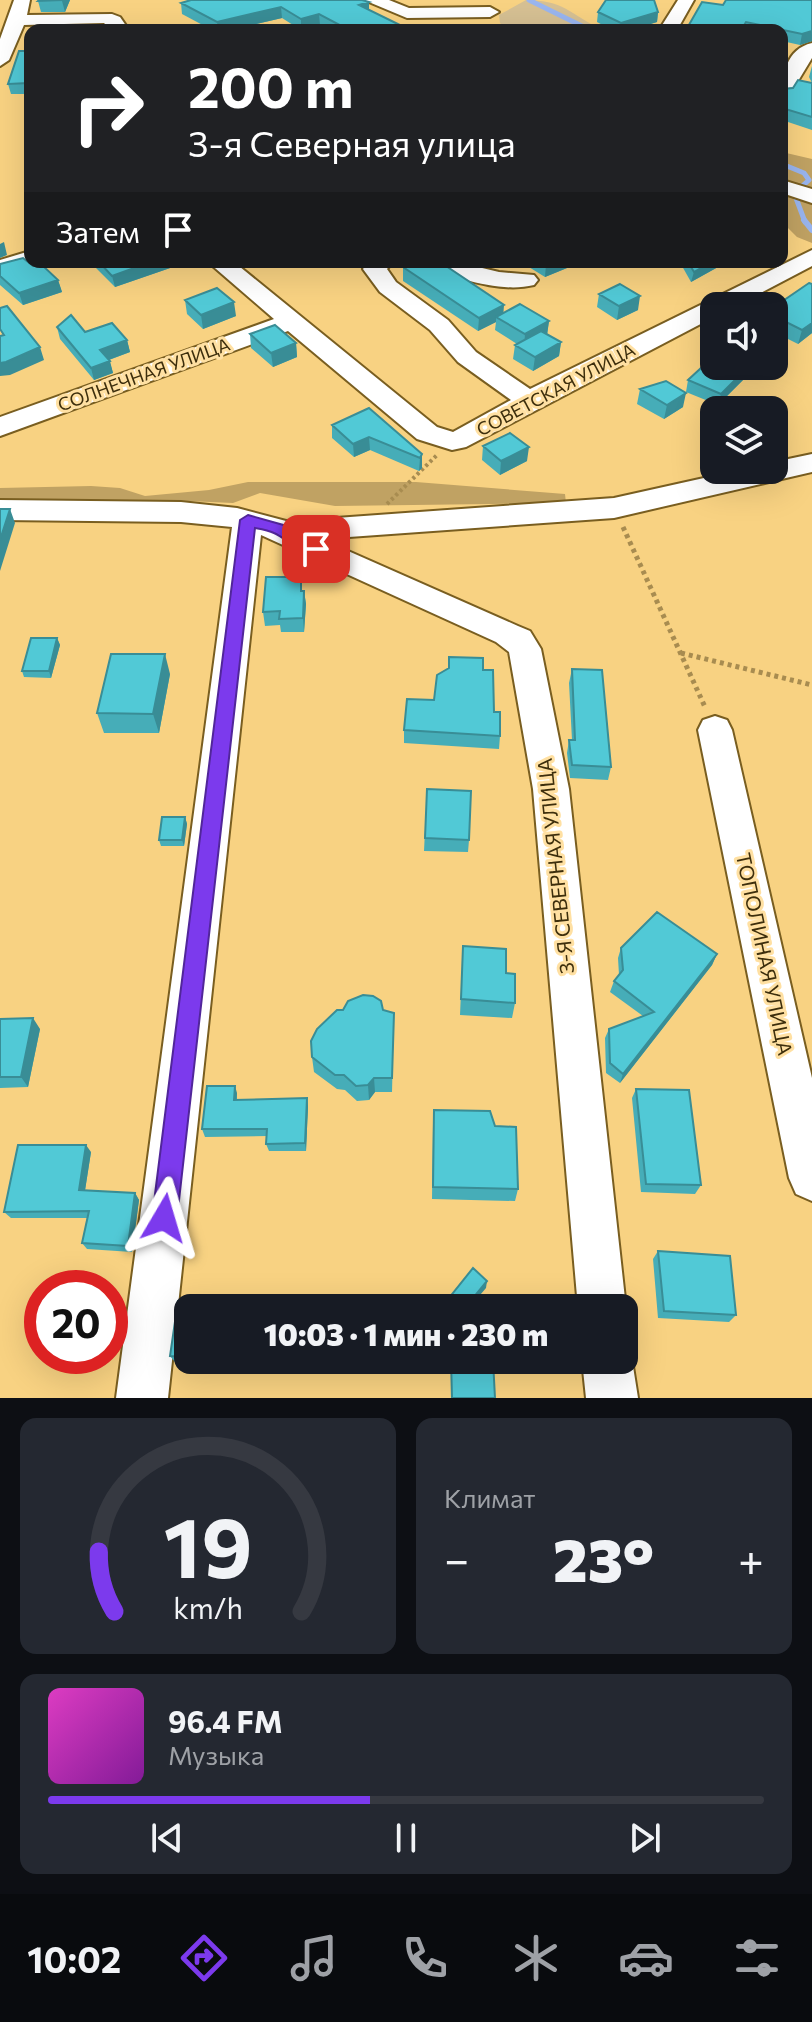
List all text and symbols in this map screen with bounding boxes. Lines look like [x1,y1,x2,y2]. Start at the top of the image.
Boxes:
text: 200 m [188,51,354,120]
icon: right [56,56,160,160]
text: 3-я Северная улица [188,120,516,164]
icon: arrive [156,208,200,252]
text: Затем [56,212,140,249]
map controls [700,292,788,484]
button: sound [700,292,788,380]
street label: СОЛНЕЧНАЯ УЛИЦА [54,333,233,415]
street label: СОВЕТСКАЯ УЛИЦА [472,338,639,440]
button: layers [700,396,788,484]
pin [282,515,350,583]
icon: arrive [294,527,338,571]
street label: 3-Я СЕВЕРНАЯ УЛИЦА [532,757,578,975]
street label: ТОПОЛИНАЯ УЛИЦА [732,850,798,1057]
position arrow [122,1176,206,1260]
speed limit sign: 20 [24,1270,128,1374]
text: 10:03 · 1 мин · 230 m [264,1315,548,1352]
text: Климат [444,1482,536,1513]
text: 19 [164,1493,252,1595]
text: 23° [553,1521,654,1594]
text: − [444,1531,469,1585]
text: + [738,1531,764,1585]
text: km/h [173,1590,243,1625]
text: 96.4 FM [168,1702,283,1739]
text: Музыка [168,1739,264,1770]
icon: previous [145,1816,189,1860]
icon: pause [384,1816,428,1860]
icon: next [623,1816,667,1860]
icon: directions [176,1930,232,1986]
icon: music [286,1930,342,1986]
icon: phone [397,1930,453,1986]
icon: climate [508,1930,564,1986]
icon: car [618,1930,674,1986]
icon: filters [729,1930,785,1986]
text: 10:02 [27,1936,121,1980]

